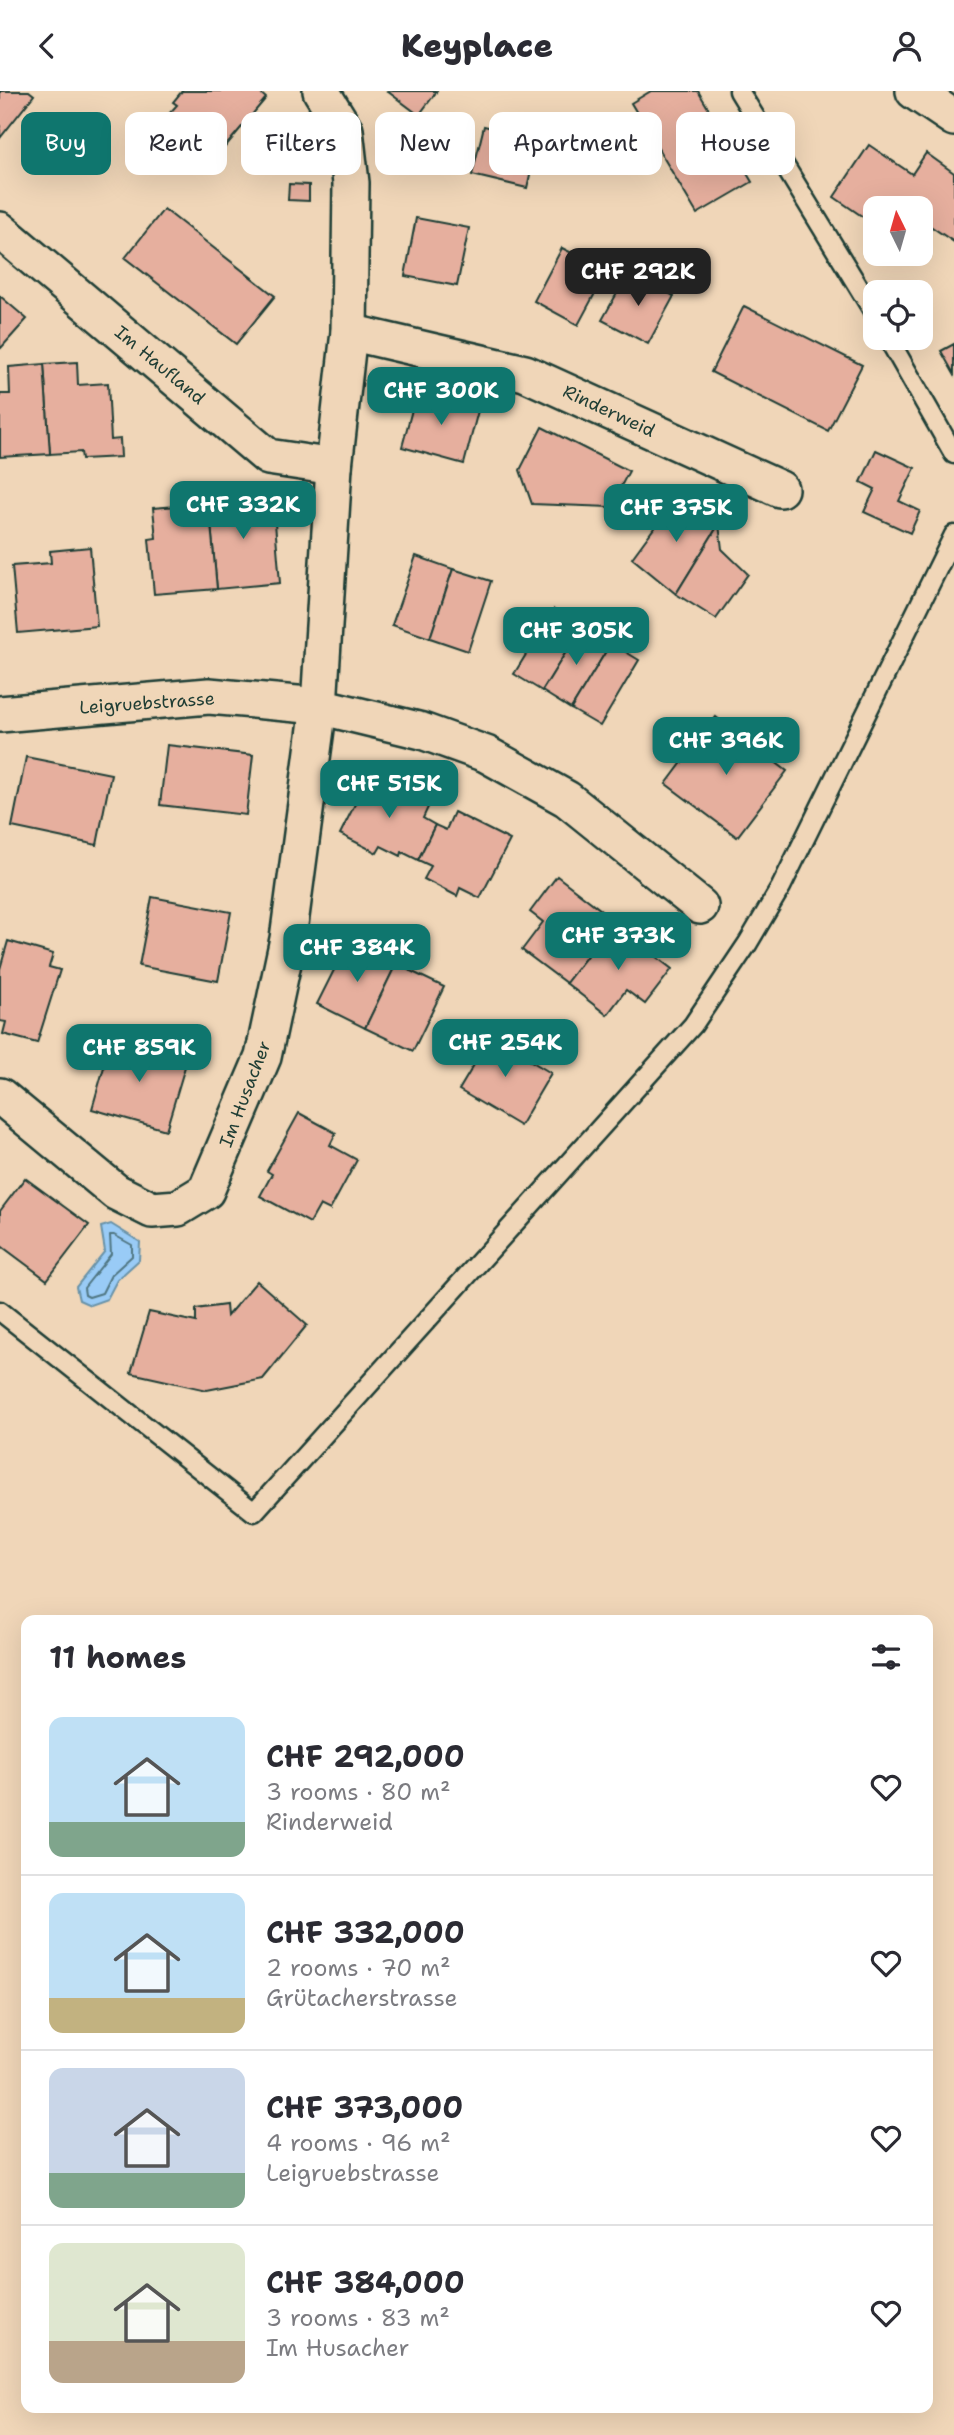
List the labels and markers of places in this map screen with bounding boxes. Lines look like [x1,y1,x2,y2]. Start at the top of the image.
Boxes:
pin: CHF 292K [566,249,710,308]
pin: CHF 300K [369,367,513,427]
pin: CHF 332K [171,482,315,541]
pin: CHF 375K [604,484,748,544]
pin: CHF 305K [504,607,648,667]
pin: CHF 396K [654,717,798,777]
pin: CHF 515K [317,761,461,820]
pin: CHF 373K [546,913,690,972]
pin: CHF 384K [285,925,429,984]
pin: CHF 254K [433,1019,577,1079]
pin: CHF 859K [67,1025,211,1084]

